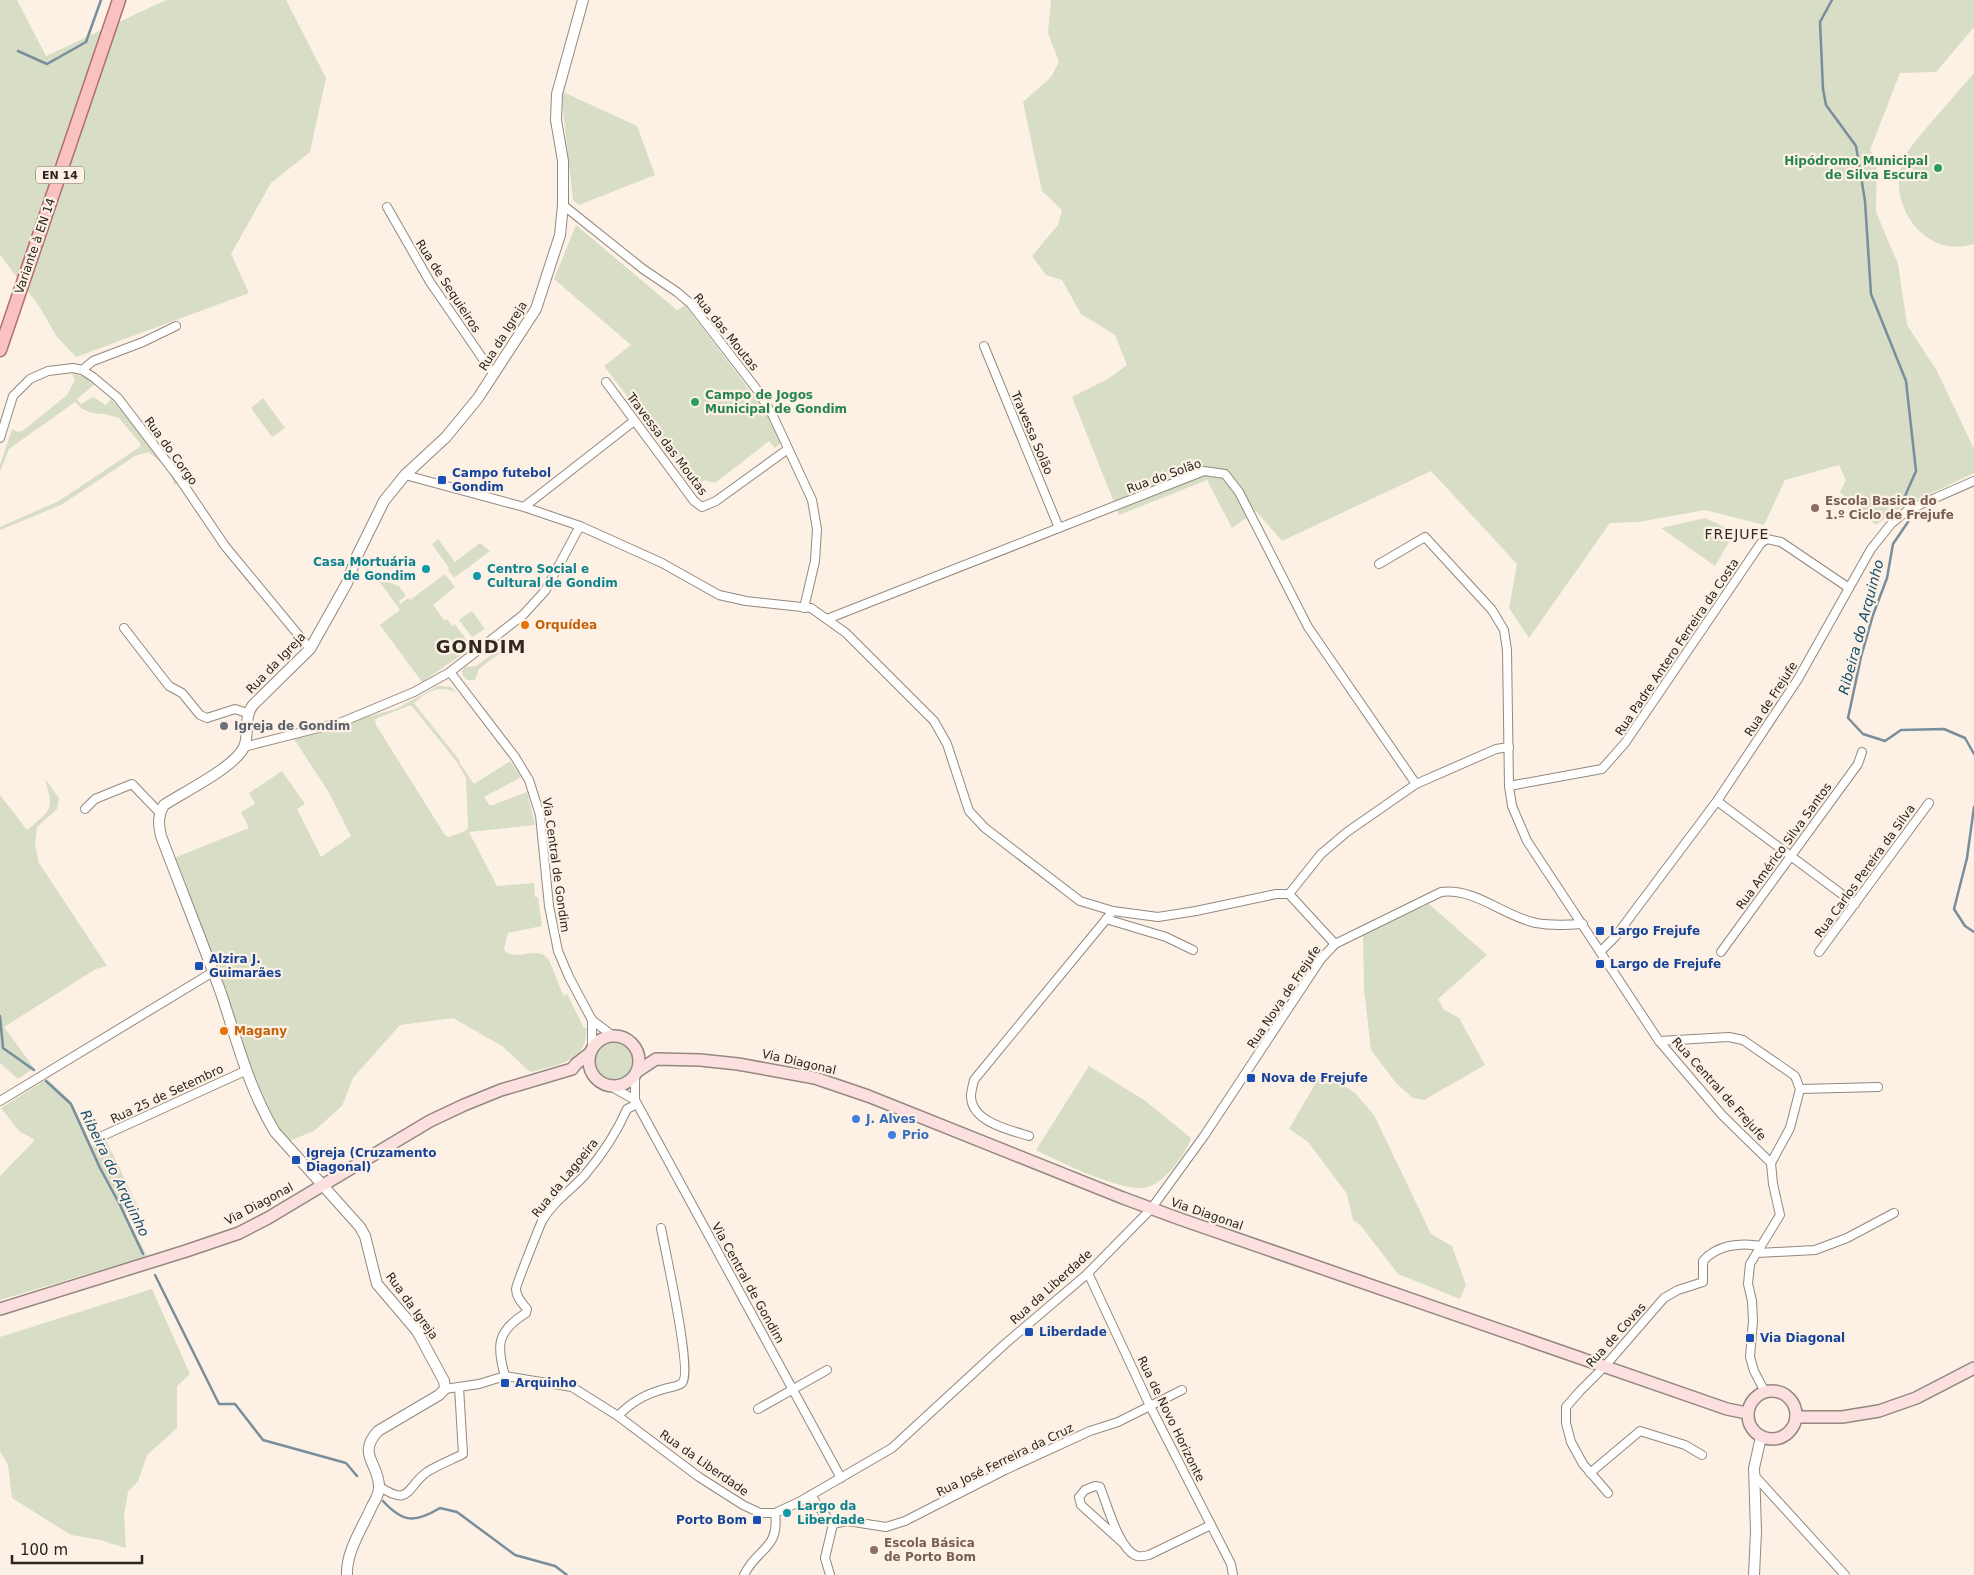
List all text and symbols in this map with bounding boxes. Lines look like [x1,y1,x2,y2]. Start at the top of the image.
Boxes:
place label: Hipódromo Municipal de Silva Escura [1784,154,1928,182]
marker: Hipódromo Municipal de Silva Escura [1932,162,1944,174]
road number: EN 14 [36,166,84,184]
street label: Variante à EN 14 [12,196,58,296]
street label: Rua de Sequieiros [413,237,483,335]
street label: Rua das Moutas [691,291,761,373]
street label: Rua da Igreja [476,299,530,373]
place label: Campo de Jogos Municipal de Gondim [705,388,847,416]
street label: Travessa Solão [1008,388,1056,477]
street label: Travessa das Moutas [623,389,710,498]
marker: Campo de Jogos Municipal de Gondim [689,396,701,408]
street label: Rua do Corgo [142,414,200,488]
street label: Rua do Solão [1125,456,1203,496]
place label: Campo futebol Gondim [452,466,551,494]
marker: Campo futebol Gondim [436,474,448,486]
place label: Escola Basica do 1.º Ciclo de Frejufe [1825,494,1954,522]
marker: Escola Basica do 1.º Ciclo de Frejufe [1809,502,1821,514]
district label: FREJUFE [1705,526,1769,542]
place label: Casa Mortuária de Gondim [313,555,416,583]
street label: Rua Padre Antero Ferreira da Costa [1612,556,1742,738]
water label: Ribeira do Arquinho [1835,558,1887,696]
place label: Centro Social e Cultural de Gondim [487,562,618,590]
marker: Casa Mortuária de Gondim [420,563,432,575]
marker: Centro Social e Cultural de Gondim [471,570,483,582]
place label: Orquídea [535,618,597,632]
marker: Orquídea [519,619,531,631]
street label: Rua da Igreja [243,630,309,696]
district label: GONDIM [436,636,526,657]
street label: Rua de Frejufe [1742,659,1800,739]
place label: Igreja de Gondim [234,719,350,733]
marker: Igreja de Gondim [218,720,230,732]
street label: Rua Américo Silva Santos [1733,780,1835,912]
street label: Via Central de Gondim [540,797,572,933]
street label: Rua Carlos Pereira da Silva [1812,802,1918,940]
place label: Largo Frejufe [1610,924,1700,938]
marker: Largo Frejufe [1594,925,1606,937]
street label: Rua Nova de Frejufe [1244,943,1324,1051]
place label: Alzira J. Guimarães [209,952,281,980]
place label: Largo de Frejufe [1610,957,1721,971]
marker: Largo de Frejufe [1594,958,1606,970]
marker: Alzira J. Guimarães [193,960,205,972]
place label: Magany [234,1024,287,1038]
marker: Magany [218,1025,230,1037]
street label: Rua Central de Frejufe [1669,1035,1769,1143]
street label: Via Diagonal [761,1047,837,1077]
street label: Rua 25 de Setembro [108,1062,226,1126]
place label: Nova de Frejufe [1261,1071,1368,1085]
marker: Nova de Frejufe [1245,1072,1257,1084]
water label: Ribeira do Arquinho [77,1107,153,1239]
place label: J. Alves [865,1112,916,1126]
marker: J. Alves [850,1113,862,1125]
place label: Prio [902,1128,929,1142]
marker: Prio [886,1129,898,1141]
street label: Rua da Lagoeira [529,1136,601,1220]
place label: Igreja (Cruzamento Diagonal) [306,1146,437,1174]
marker: Igreja (Cruzamento Diagonal) [290,1154,302,1166]
street label: Via Diagonal [222,1180,296,1228]
street label: Via Diagonal [1169,1195,1245,1233]
street label: Via Central de Gondim [709,1220,787,1346]
street label: Rua da Liberdade [1007,1247,1095,1327]
street label: Rua da Igreja [383,1270,441,1342]
street label: Rua de Covas [1583,1300,1649,1370]
place label: Liberdade [1039,1325,1107,1339]
marker: Liberdade [1023,1326,1035,1338]
place label: Via Diagonal [1760,1331,1845,1345]
marker: Via Diagonal [1744,1332,1756,1344]
street label: Rua de Novo Horizonte [1134,1354,1208,1484]
place label: Arquinho [515,1376,577,1390]
marker: Arquinho [499,1377,511,1389]
street label: Rua José Ferreira da Cruz [934,1421,1076,1499]
street label: Rua da Liberdade [657,1427,751,1499]
place label: Largo da Liberdade [797,1499,865,1527]
marker: Largo da Liberdade [781,1507,793,1519]
place label: Porto Bom [676,1513,747,1527]
marker: Porto Bom [751,1514,763,1526]
scale bar [12,1532,142,1564]
place label: Escola Básica de Porto Bom [884,1536,976,1564]
text: 100 m [20,1541,68,1559]
marker: Escola Básica de Porto Bom [868,1544,880,1556]

